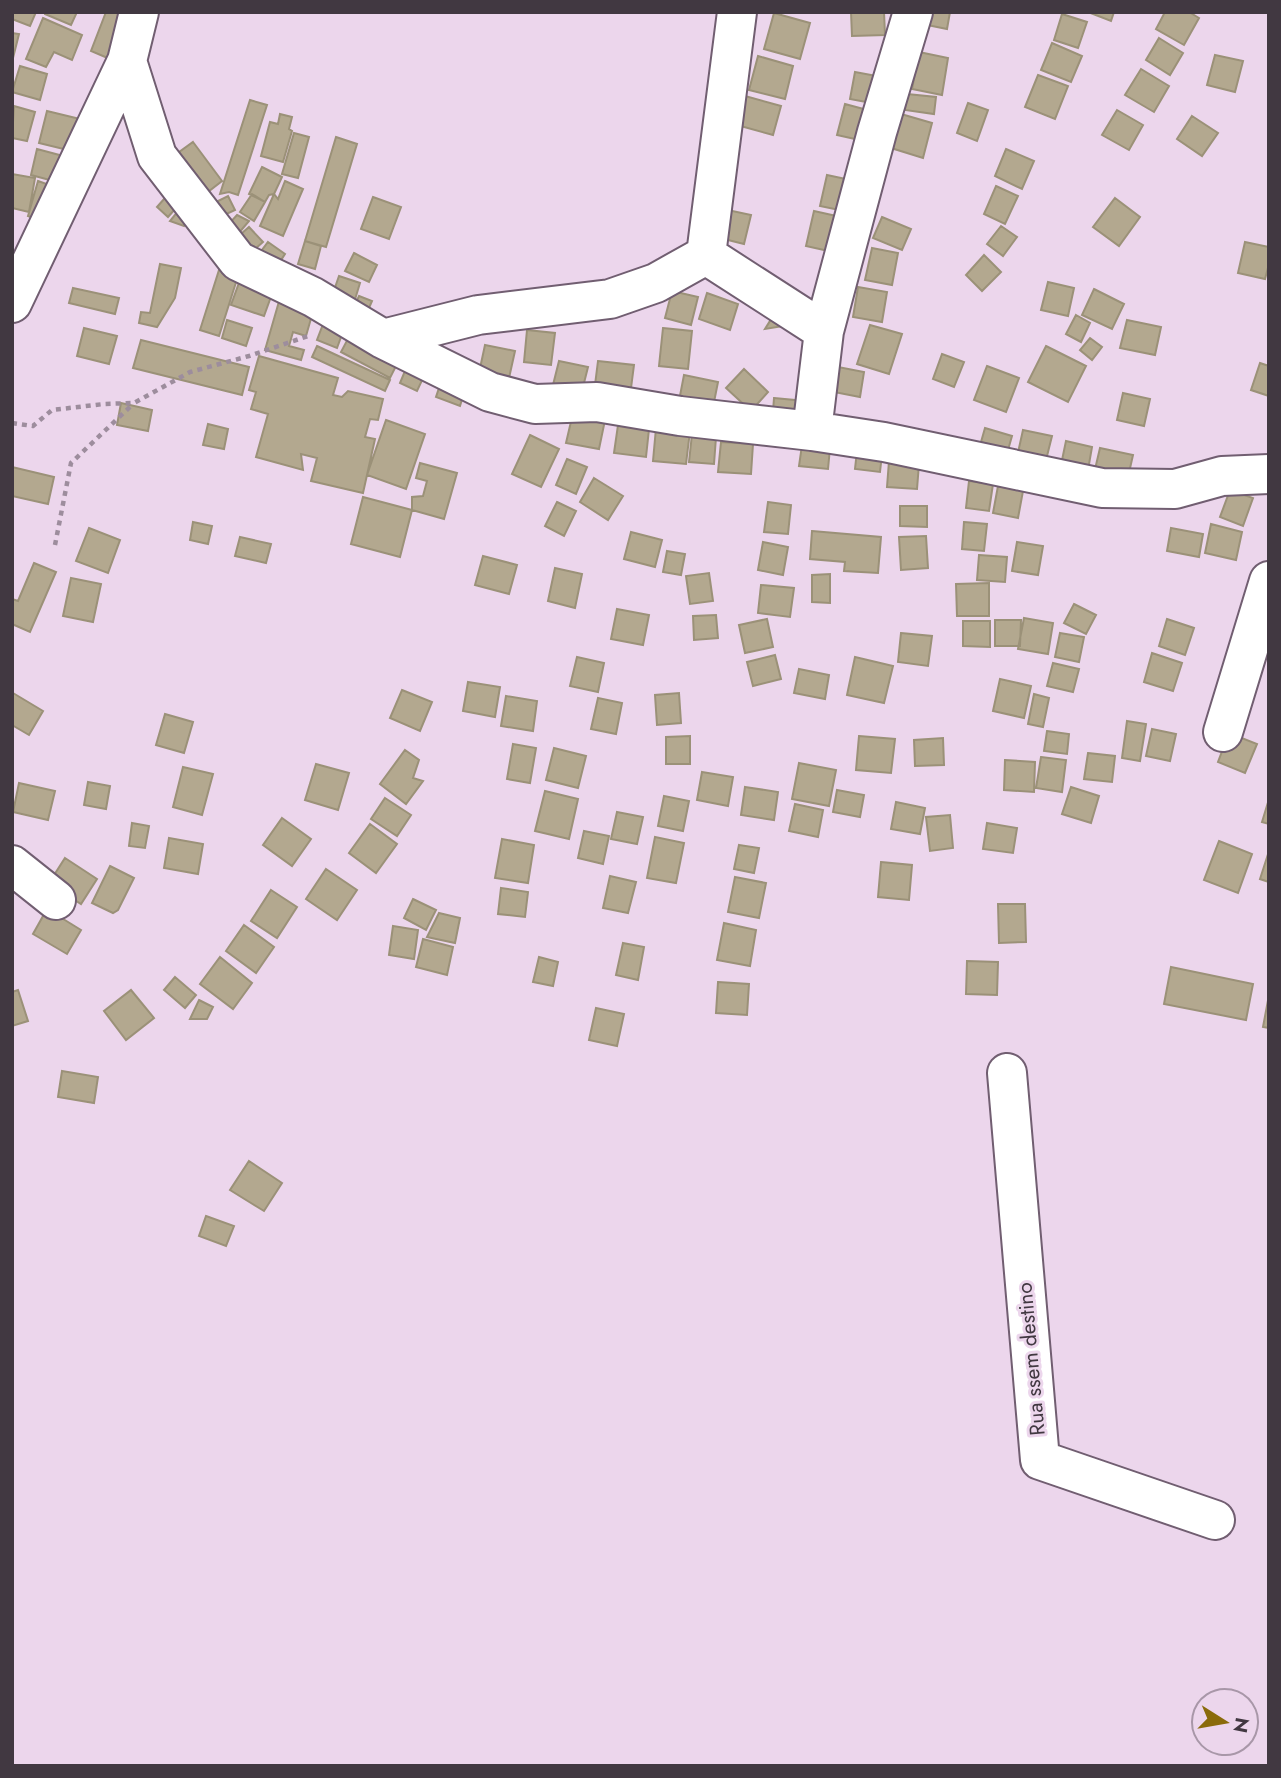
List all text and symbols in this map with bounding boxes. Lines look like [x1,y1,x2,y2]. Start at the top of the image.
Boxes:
street label: Rua ssem destino [1009,1281,1053,1437]
north arrow [1190,1687,1260,1757]
text: N [1227,1715,1256,1735]

